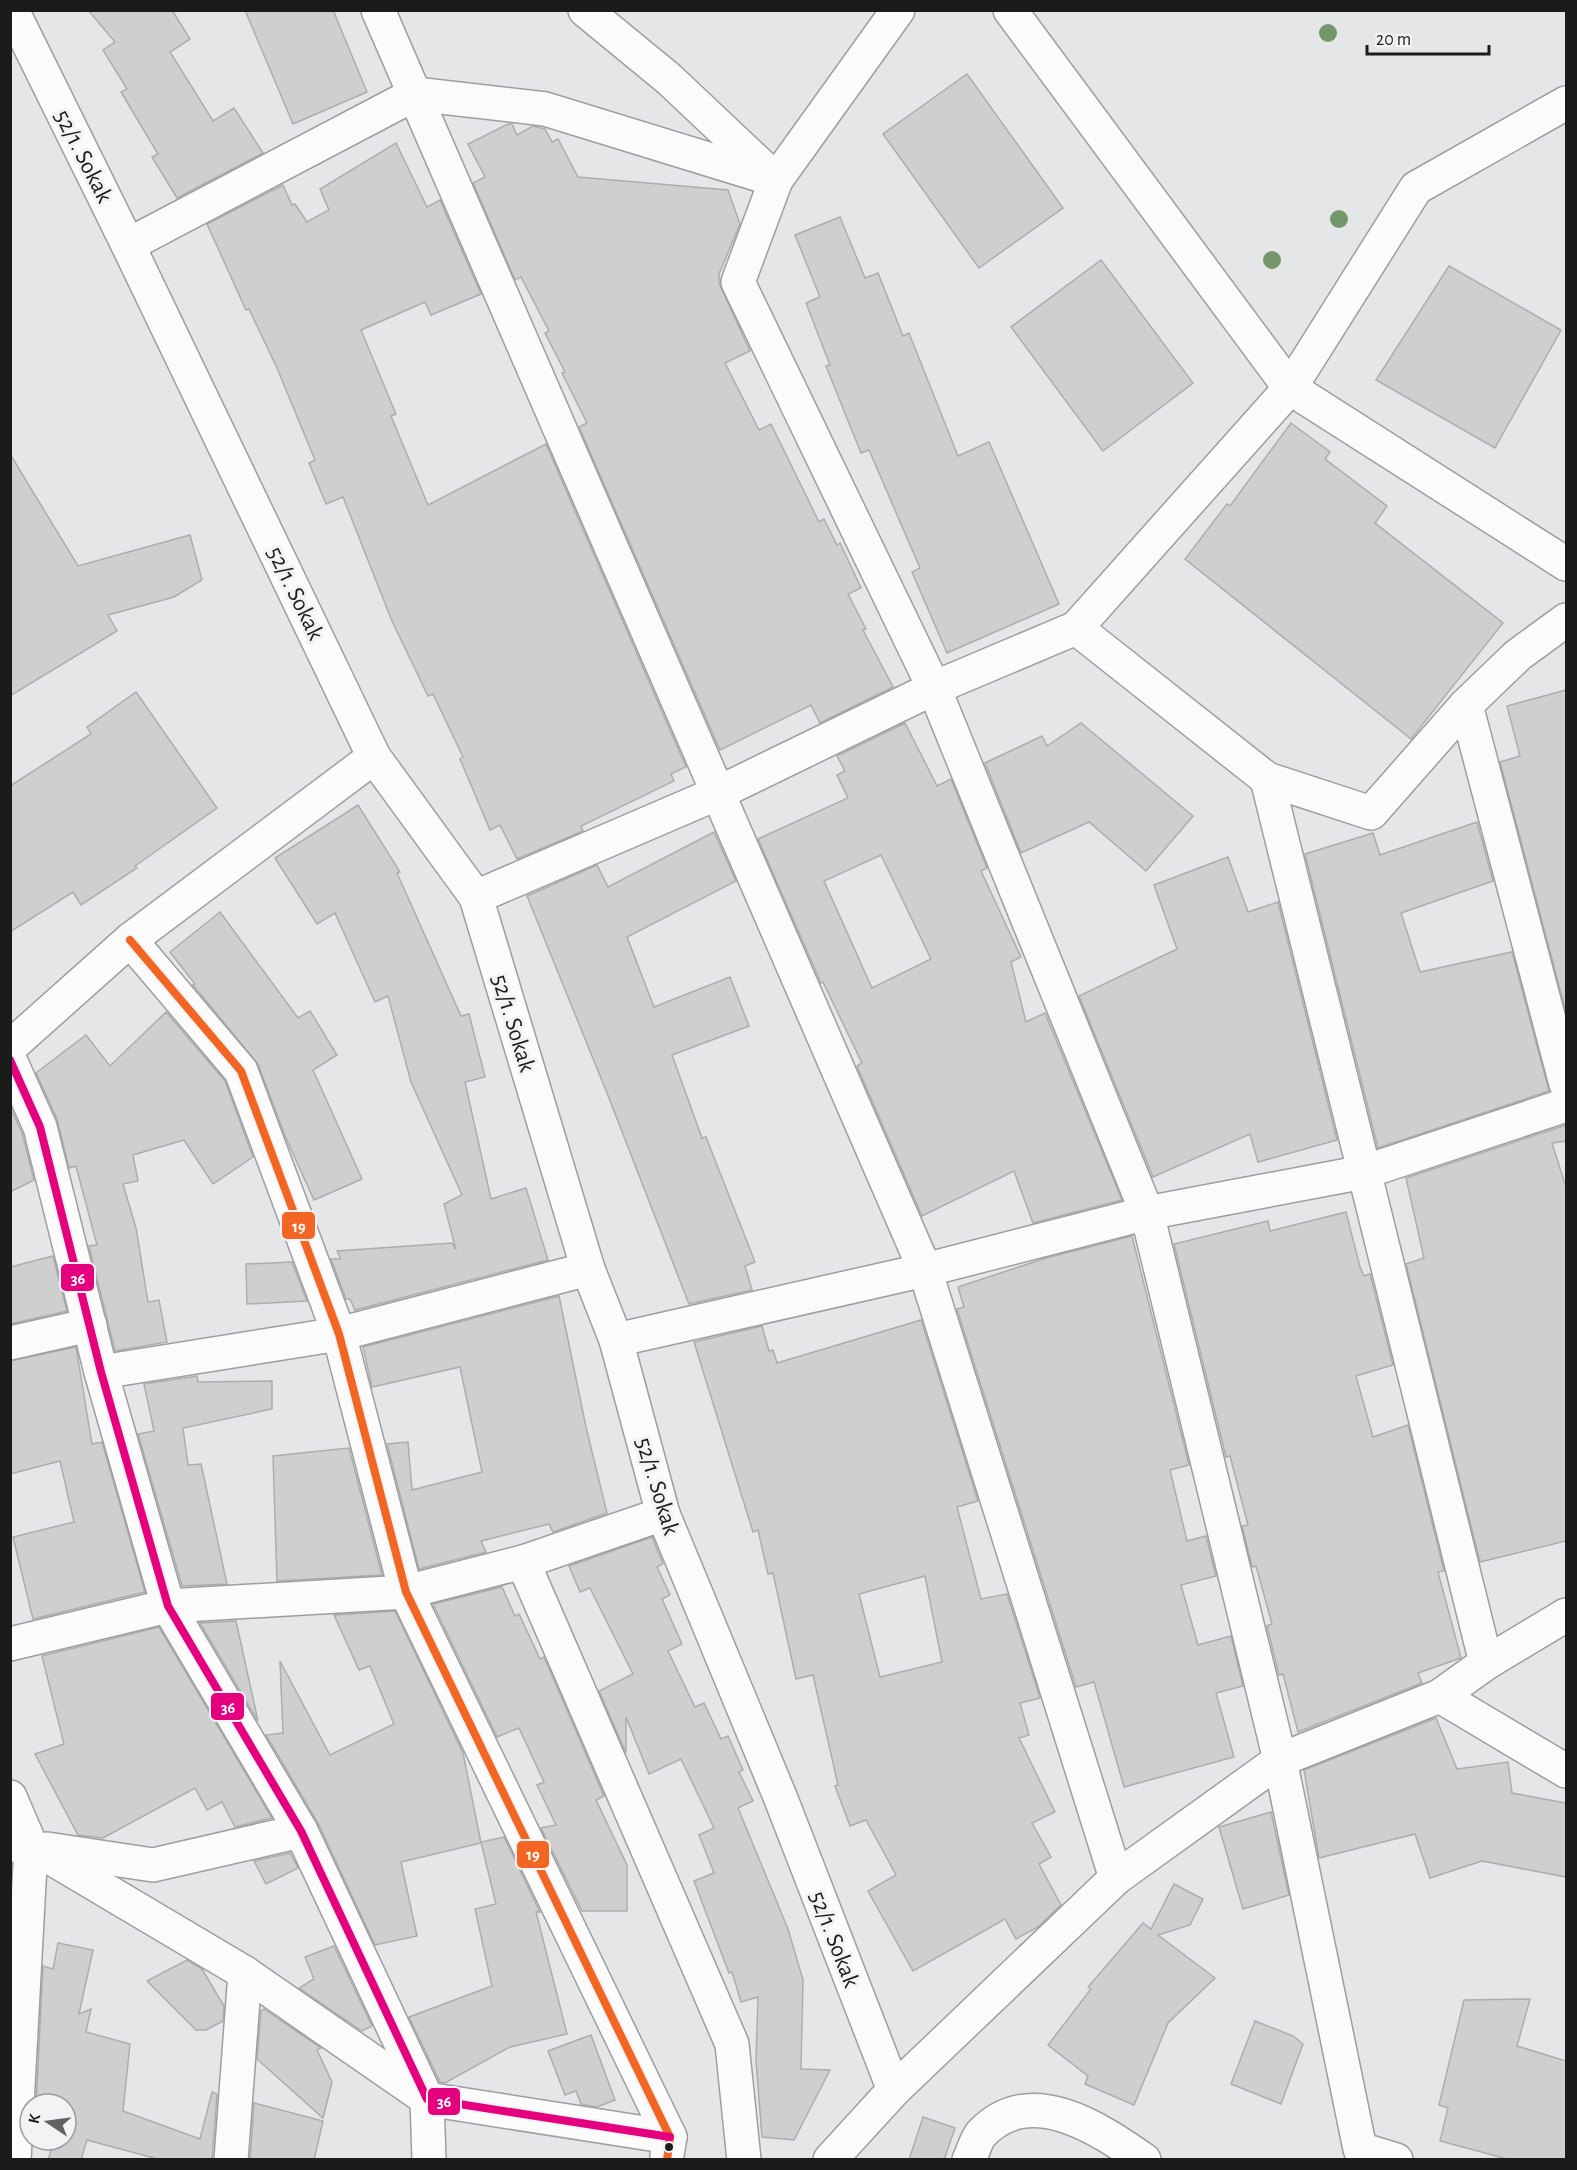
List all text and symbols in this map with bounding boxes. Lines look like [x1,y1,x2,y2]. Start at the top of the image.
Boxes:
scale bar [1367,18,1488,56]
text: 20 m [1376,31,1411,49]
street label: 52/1. Sokak [50,106,117,207]
street label: 52/1. Sokak [262,543,328,644]
street label: 52/1. Sokak [487,972,539,1075]
line badge: 19 [281,1211,316,1240]
text: 19 [292,1219,306,1235]
line badge: 36 [60,1263,95,1292]
text: 36 [71,1271,86,1287]
street label: 52/1. Sokak [631,1435,683,1538]
line badge: 36 [210,1692,245,1721]
text: 36 [221,1700,236,1716]
line badge: 19 [516,1840,550,1869]
text: 19 [526,1847,540,1863]
street label: 52/1. Sokak [805,1888,863,1991]
line badge: 36 [427,2087,461,2116]
north arrow [18,2092,78,2152]
text: 36 [437,2094,452,2110]
text: K [26,2112,43,2125]
unlabelled marker [663,2141,675,2153]

